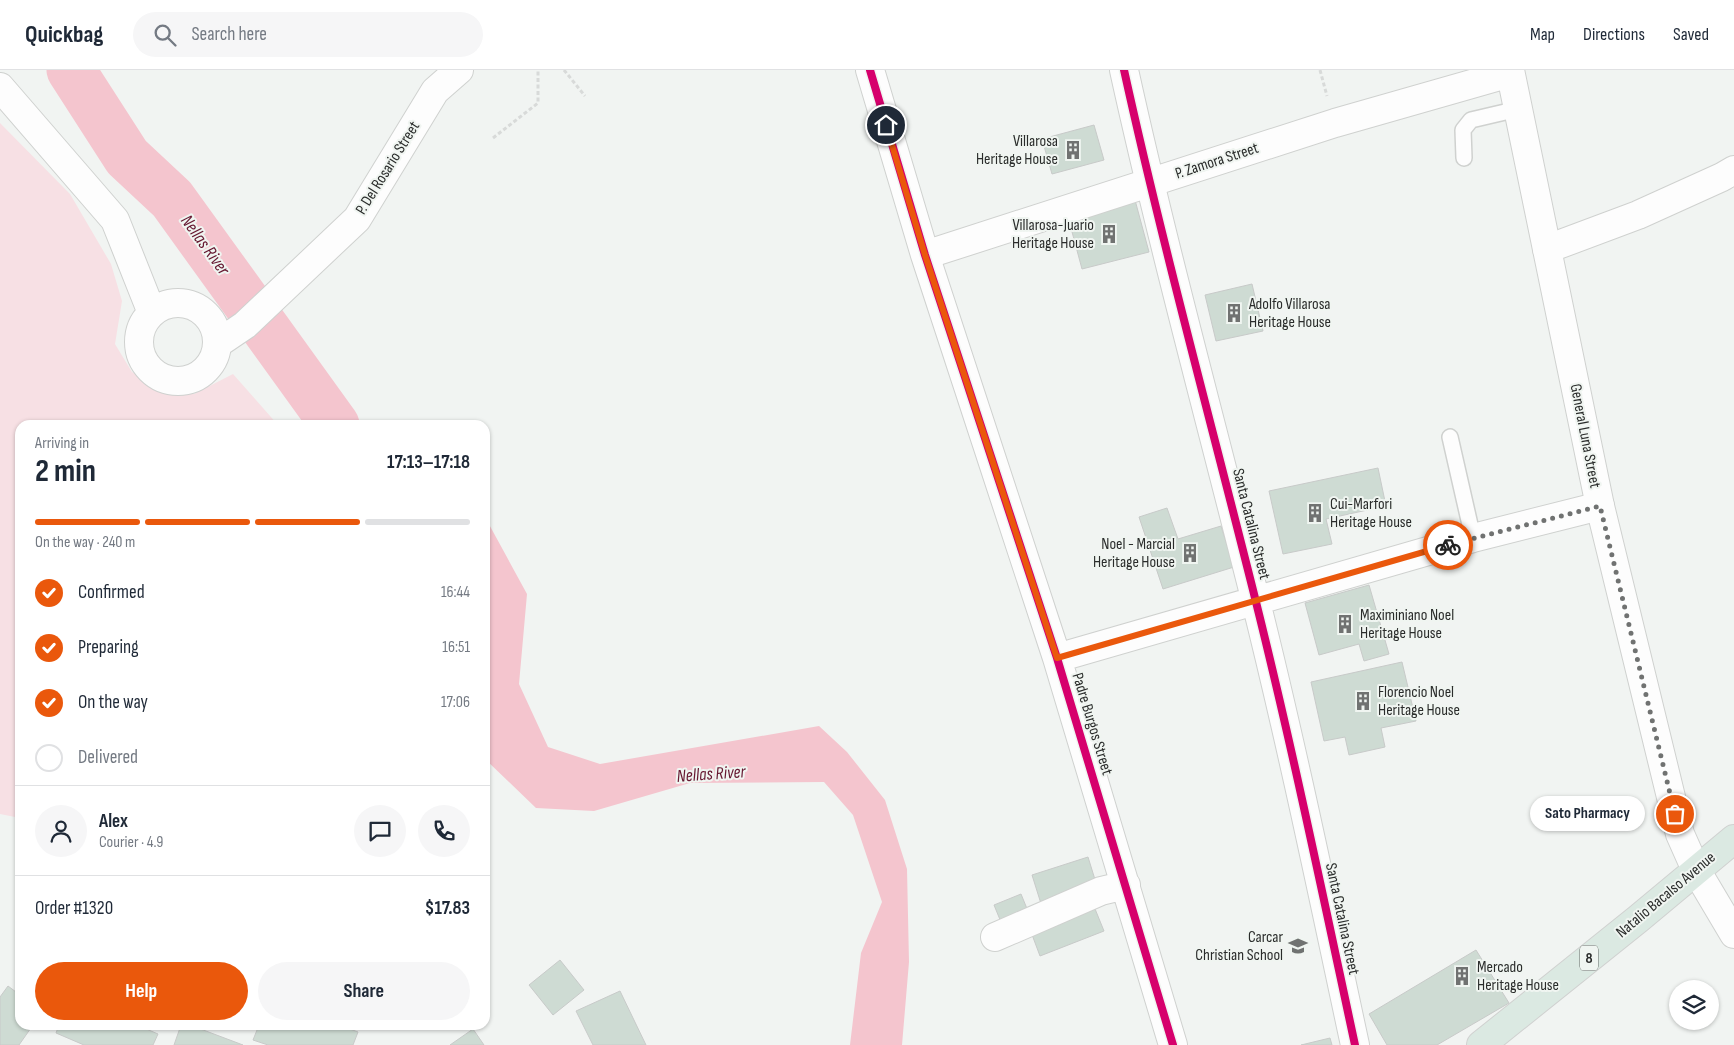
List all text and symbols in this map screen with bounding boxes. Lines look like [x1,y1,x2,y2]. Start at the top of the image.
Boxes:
search box [133,12,483,57]
text: Quickbag [25,20,103,49]
icon: search [151,21,179,49]
text: Search here [191,23,267,46]
text: Map [1530,24,1555,45]
text: Directions [1583,24,1645,45]
text: Saved [1673,24,1709,45]
pin [865,104,907,146]
icon: home [872,111,900,139]
street label: P. Del Rosario Street [352,118,424,218]
place label: Villarosa Heritage House [976,132,1058,169]
building icon: Villarosa Heritage House [1062,139,1084,161]
street label: P. Zamora Street [1173,139,1261,183]
water label: Nellas River [176,211,234,280]
place label: Villarosa-Juario Heritage House [1012,216,1094,253]
building icon: Villarosa-Juario Heritage House [1098,223,1120,245]
place label: Adolfo Villarosa Heritage House [1248,295,1331,332]
building icon: Adolfo Villarosa Heritage House [1223,302,1245,324]
street label: General Luna Street [1566,382,1604,490]
text: Arriving in [35,434,89,453]
text: 17:13–17:18 [387,451,470,474]
text: 2 min [35,452,96,491]
street label: Santa Catalina Street [1228,467,1274,582]
place label: Cui-Marfori Heritage House [1330,495,1412,532]
building icon: Cui-Marfori Heritage House [1304,502,1326,524]
courier [1423,520,1473,570]
icon: bike [1434,531,1462,559]
text: On the way · 240 m [35,533,135,552]
place label: Noel - Marcial Heritage House [1093,535,1175,572]
building icon: Noel - Marcial Heritage House [1179,542,1201,564]
icon: check [35,579,63,607]
text: Confirmed [78,581,145,604]
text: 16:44 [441,583,470,602]
place label: Maximiniano Noel Heritage House [1360,606,1454,643]
building icon: Maximiniano Noel Heritage House [1334,613,1356,635]
icon: check [35,634,63,662]
text: Preparing [78,636,139,659]
text: 16:51 [442,638,470,657]
street label: Padre Burgos Street [1067,671,1117,777]
place label: Florencio Noel Heritage House [1378,683,1460,720]
icon: check [35,689,63,717]
building icon: Florencio Noel Heritage House [1352,690,1374,712]
text: On the way [78,691,148,714]
text: 17:06 [441,693,470,712]
text: Delivered [78,746,138,769]
water label: Nellas River [676,761,747,787]
pin [1654,793,1696,835]
callout: Sato Pharmacy [1530,796,1645,832]
icon: bag [1661,800,1689,828]
text: Sato Pharmacy [1545,804,1630,823]
button: person [35,805,87,857]
button: chat [354,805,406,857]
button: phone [418,805,470,857]
text: Alex [99,810,128,833]
text: Courier · 4.9 [99,833,163,852]
street label: Natalio Bacalso Avenue [1613,848,1719,942]
street label: Santa Catalina Street [1321,861,1363,977]
text: Order #1320 [35,897,113,920]
text: $17.83 [425,897,470,920]
place label: Carcar Christian School [1195,928,1283,965]
school or university icon: Carcar Christian School [1287,935,1309,957]
road number: 8 [1580,946,1598,970]
place label: Mercado Heritage House [1477,958,1559,995]
button: Help [35,962,248,1020]
button: Share [258,962,470,1020]
building icon: Mercado Heritage House [1451,965,1473,987]
map controls [1669,980,1719,1030]
button: layers [1669,980,1719,1030]

